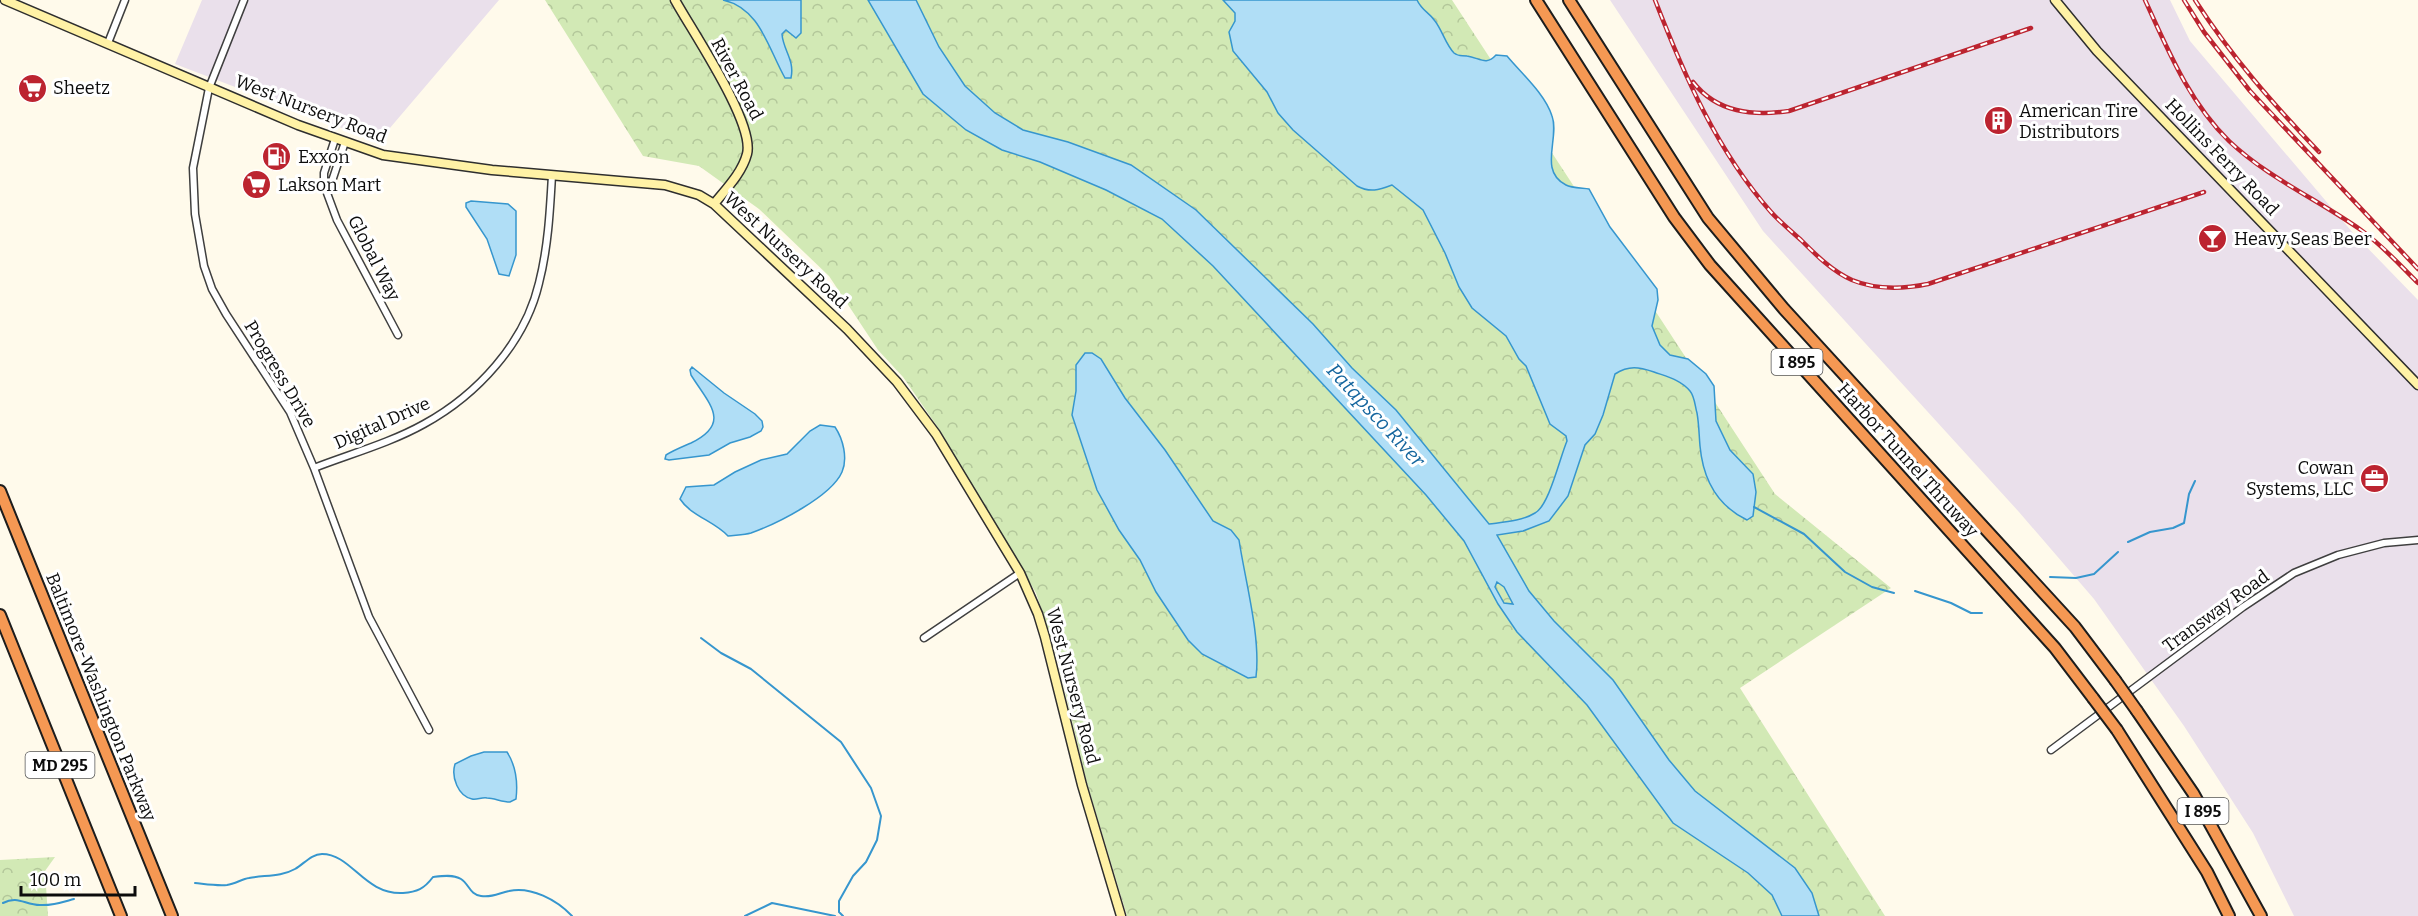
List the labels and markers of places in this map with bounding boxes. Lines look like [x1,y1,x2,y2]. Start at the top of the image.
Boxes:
supermarket icon: Sheetz [16,72,48,104]
place label: Sheetz [53,77,110,99]
place label: American Tire Distributors [2019,100,2138,143]
building icon: American Tire Distributors [1982,105,2014,137]
fuel station icon: Exxon [261,141,293,173]
place label: Exxon [298,146,350,168]
supermarket icon: Lakson Mart [241,169,273,201]
place label: Lakson Mart [278,174,382,196]
bar icon: Heavy Seas Beer [2197,223,2229,255]
place label: Heavy Seas Beer [2234,228,2372,250]
place label: Cowan Systems, LLC [2246,457,2355,500]
office icon: Cowan Systems, LLC [2359,462,2391,494]

